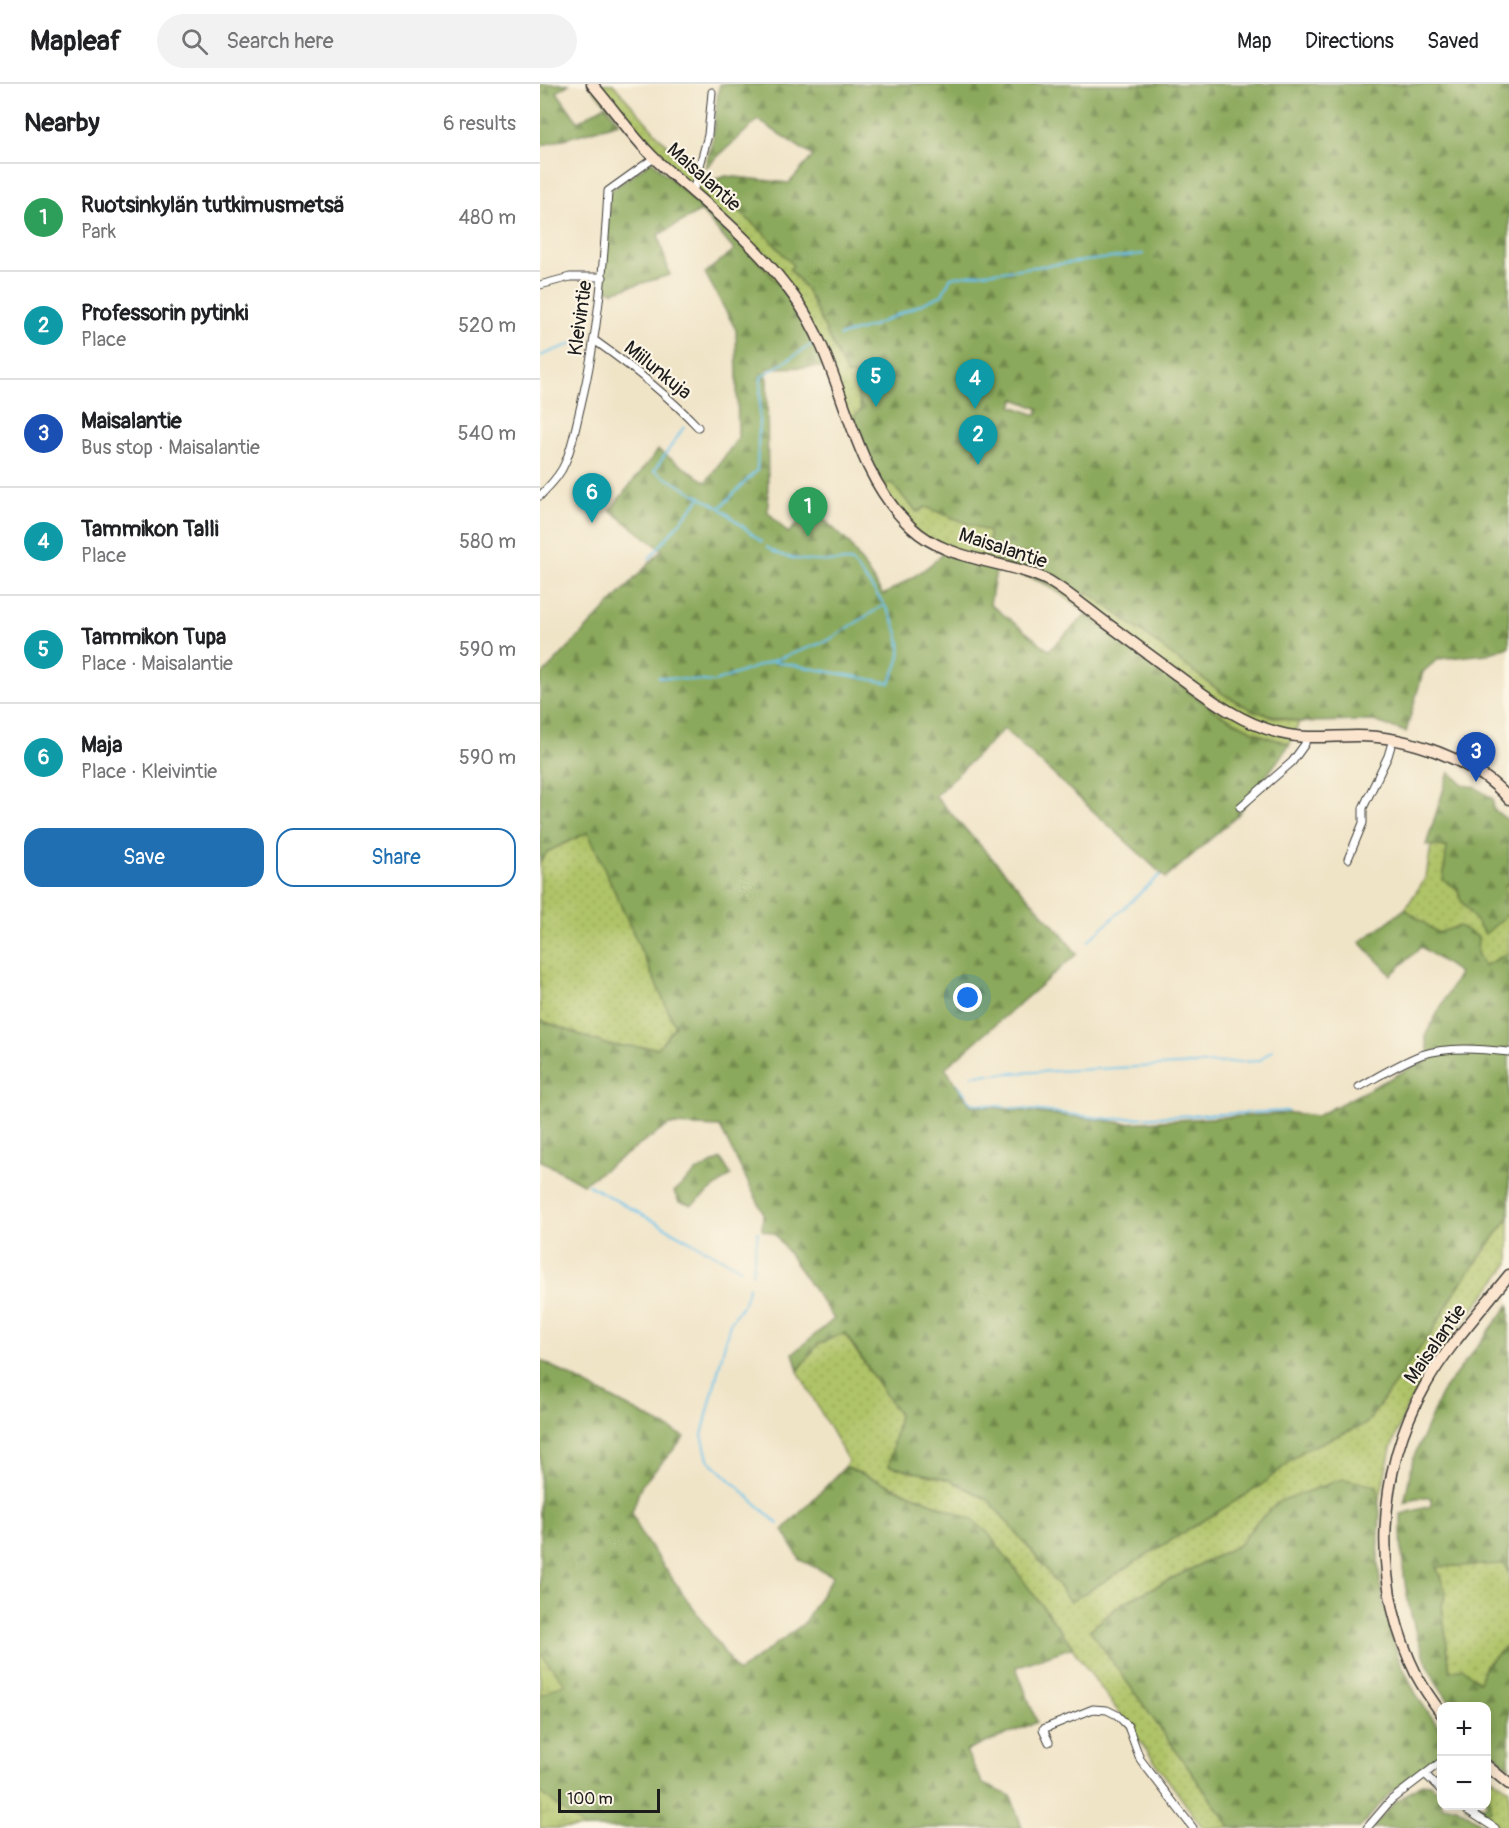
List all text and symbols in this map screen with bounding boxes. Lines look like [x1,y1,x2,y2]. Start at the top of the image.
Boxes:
search box [157,14,577,68]
text: Mapleaf [30,24,121,59]
icon: search [178,25,211,58]
text: Search here [226,27,334,55]
text: Map [1237,28,1272,55]
text: Directions [1305,28,1394,55]
text: Saved [1427,28,1479,55]
text: Nearby [24,107,100,139]
text: 6 results [443,111,516,136]
street label: Maisalantie [662,137,746,217]
text: Ruotsinkylän tutkimusmetsä [81,191,344,219]
text: 1 [40,205,47,230]
text: 480 m [459,205,516,230]
text: Park [81,219,116,244]
street label: Kleivintie [562,279,598,357]
text: Professorin pytinki [81,299,249,327]
text: 2 [38,313,49,338]
text: 520 m [458,313,516,338]
text: Place [81,327,126,352]
street label: Miilunkuja [619,335,697,405]
pin: 5 [856,358,896,407]
pin: 4 [956,360,994,409]
text: Maisalantie [81,407,182,435]
pin: 2 [958,416,998,465]
text: 3 [38,421,49,446]
text: 540 m [458,421,516,446]
text: Bus stop · Maisalantie [81,435,260,460]
pin: 6 [572,474,612,523]
pin: 1 [788,488,828,537]
text: Tammikon Talli [81,515,219,543]
street label: Maisalantie [956,522,1051,574]
text: 4 [38,529,49,554]
text: 580 m [459,529,516,554]
text: Place [81,543,126,568]
text: Tammikon Tupa [81,623,226,651]
text: 5 [38,637,49,662]
text: 590 m [459,637,516,662]
text: Place · Maisalantie [81,651,233,676]
text: Maja [81,731,122,759]
pin: 3 [1456,732,1496,782]
text: 6 [38,745,49,770]
text: 590 m [459,745,516,770]
text: Place · Kleivintie [81,759,217,784]
button: Save [24,828,264,887]
button: Share [276,828,516,887]
your location [953,983,982,1012]
street label: Maisalantie [1399,1299,1472,1389]
map controls [1437,1702,1491,1810]
button: + [1437,1702,1491,1756]
button: − [1437,1756,1491,1810]
scale bar [558,1786,660,1814]
text: 100 m [567,1789,613,1809]

